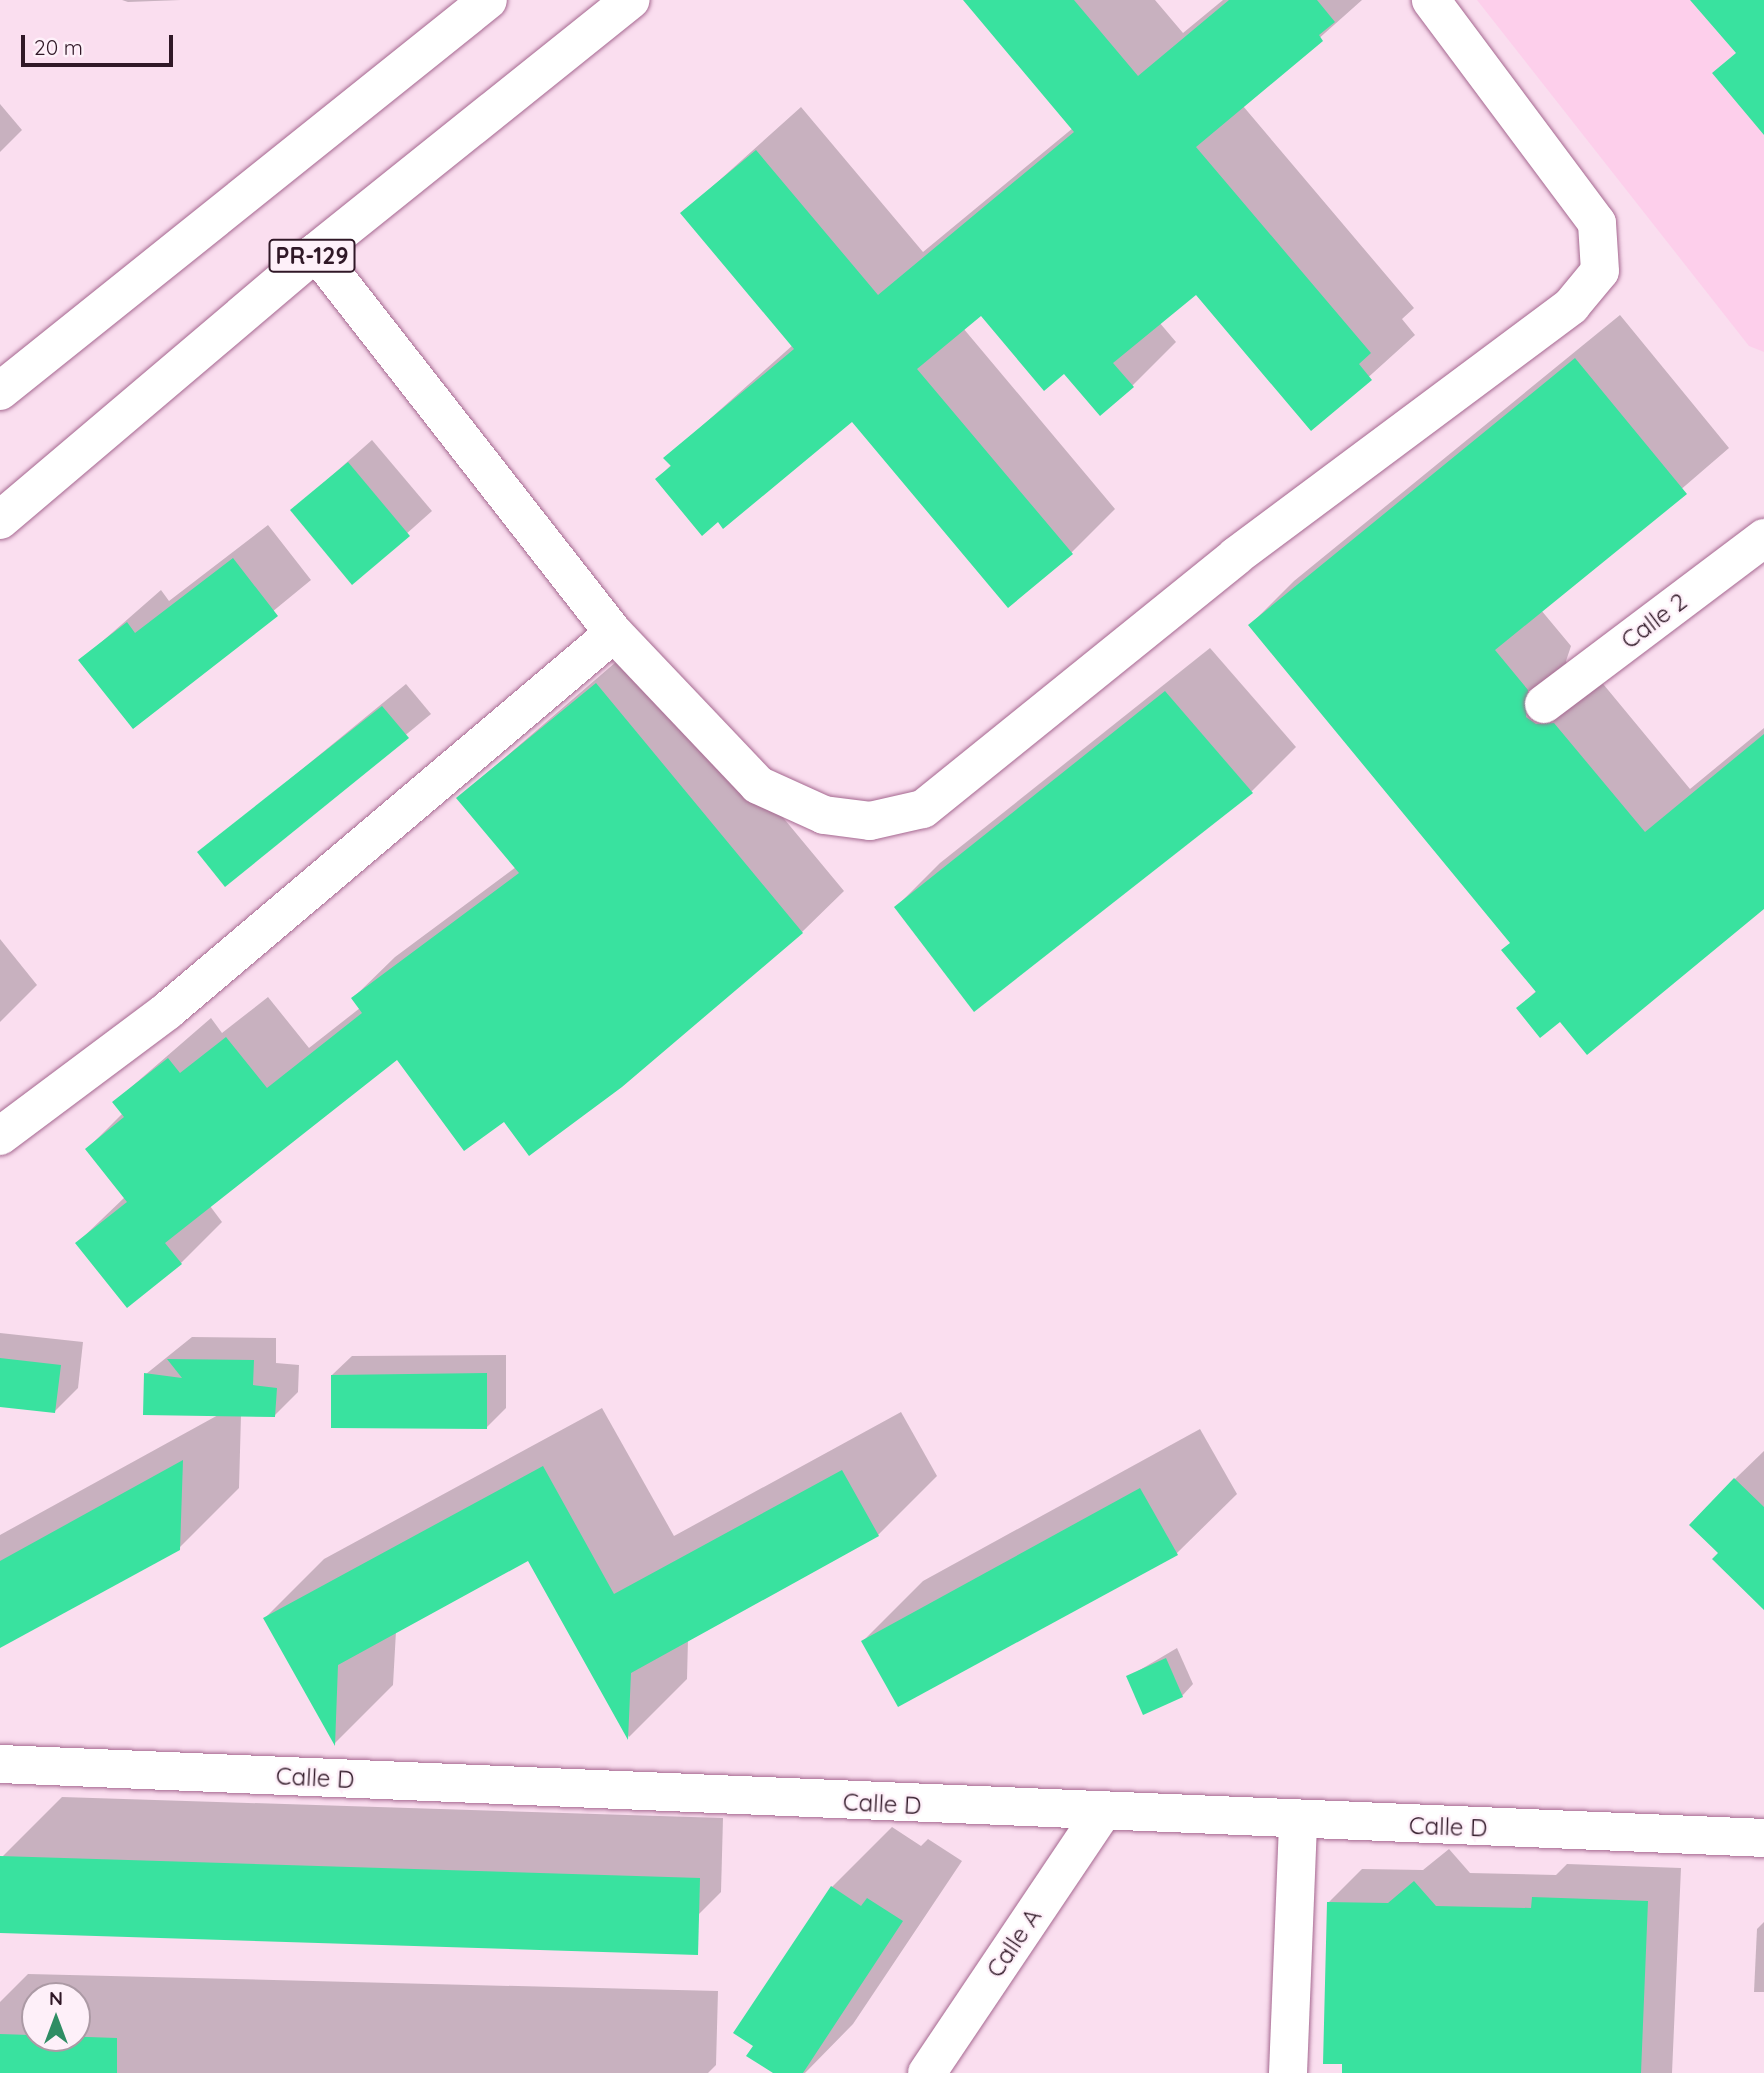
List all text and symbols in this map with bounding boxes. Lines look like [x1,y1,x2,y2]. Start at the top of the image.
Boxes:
scale bar [24,21,177,65]
text: 20 m [34,34,83,60]
road number: PR-129 [268,236,356,276]
street label: Calle 2 [1616,587,1692,655]
street label: Calle D [275,1762,355,1794]
street label: Calle D [842,1788,922,1820]
street label: Calle D [1408,1811,1488,1843]
street label: Calle A [981,1903,1047,1983]
north arrow [21,1982,91,2052]
text: N [49,1986,63,2010]

